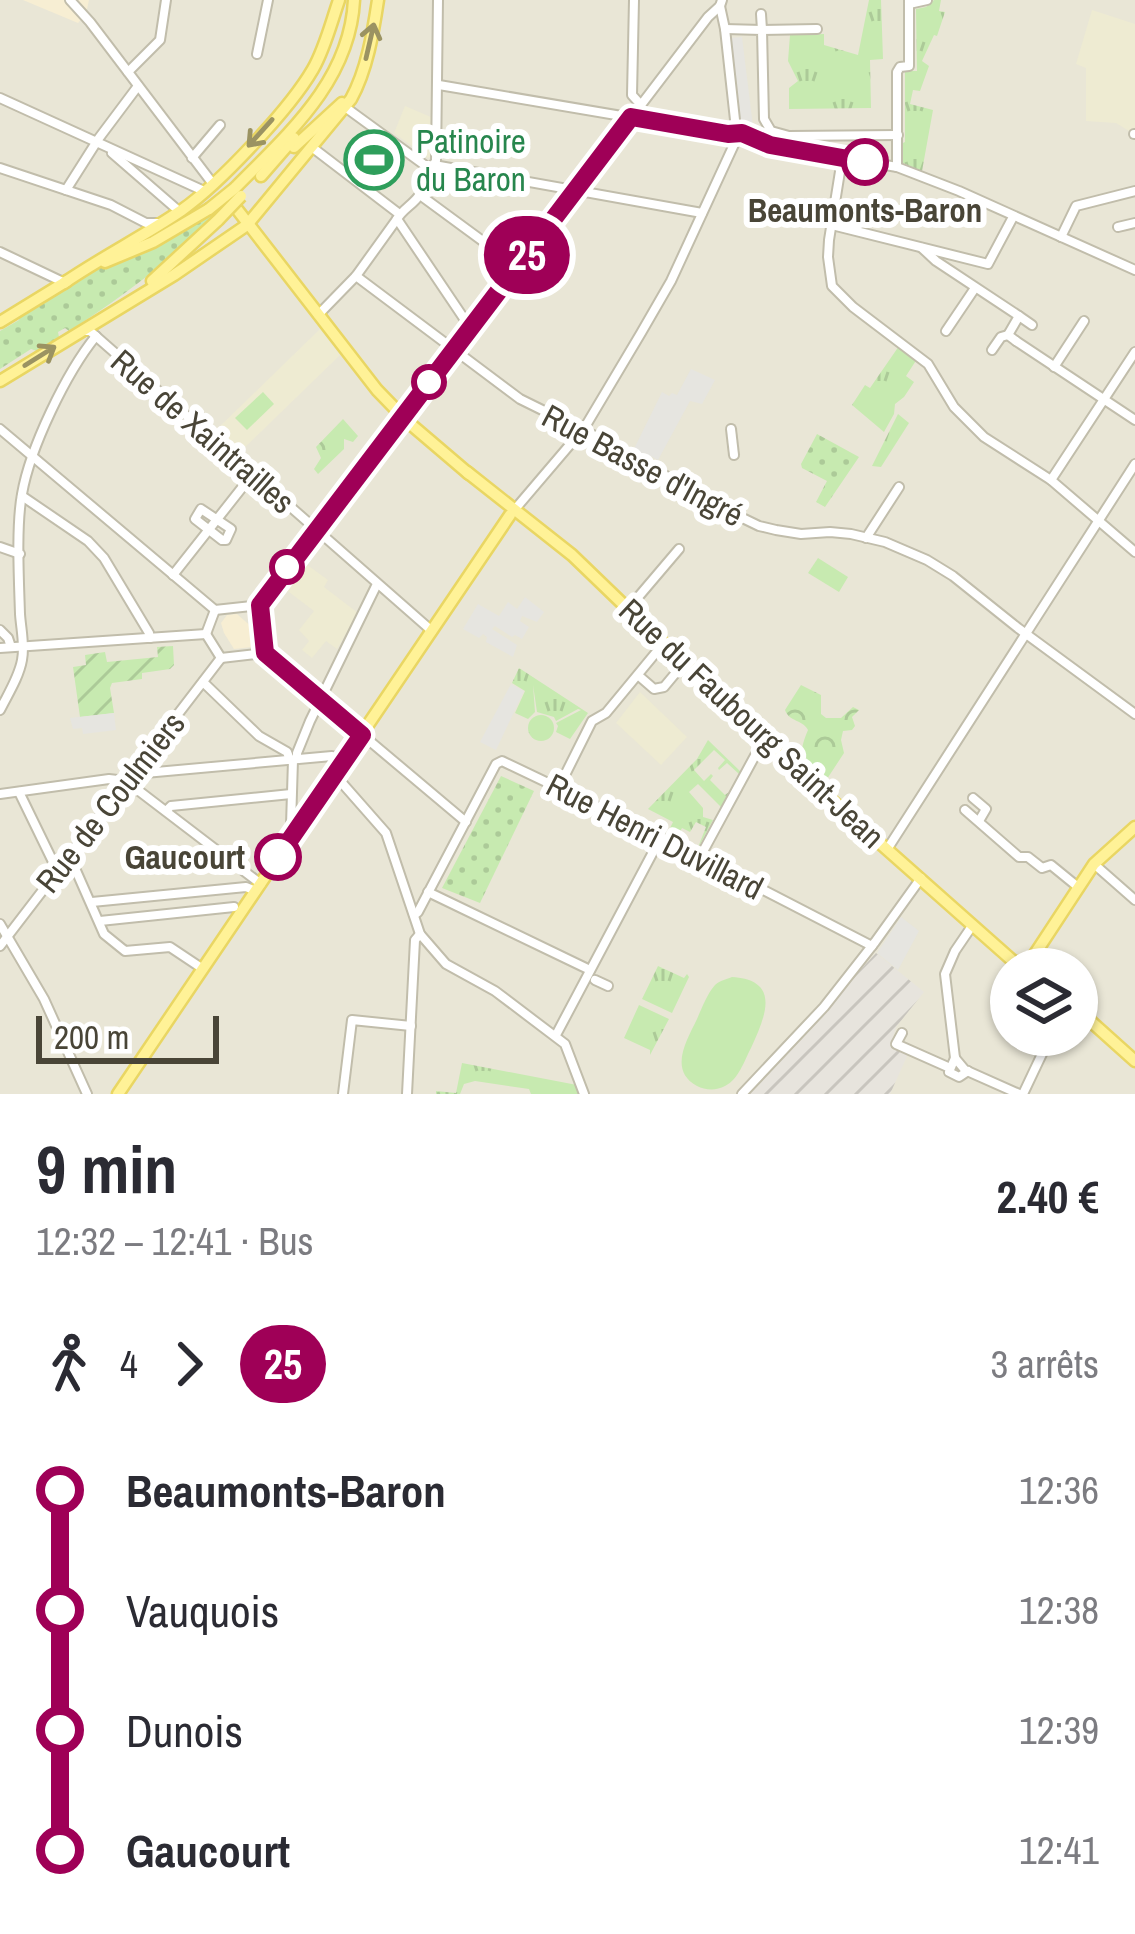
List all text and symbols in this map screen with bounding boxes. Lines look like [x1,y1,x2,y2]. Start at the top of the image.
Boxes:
one-way arrow [359,22,382,60]
one-way arrow [247,118,274,148]
place label: Patinoire du Baron [416,119,526,201]
sports icon: Patinoire du Baron [343,129,405,191]
marker: Beaumonts-Baron [843,140,887,184]
place label: Beaumonts-Baron [748,188,982,232]
line badge: 25 [473,216,581,294]
text: 25 [508,227,546,283]
street label: Rue de Xaintrailles [102,339,304,523]
one-way arrow [22,344,56,368]
unlabelled marker [413,366,445,398]
street label: Rue Basse d'Ingré [535,394,751,536]
unlabelled marker [271,551,303,583]
street label: Rue du Faubourg Saint-Jean [610,588,894,858]
street label: Rue de Coulmiers [26,703,194,901]
street label: Rue Henri Duvillard [539,762,771,910]
place label: Gaucourt [125,835,245,879]
marker: Gaucourt [256,835,300,879]
map controls [990,948,1098,1056]
button: layers [990,948,1098,1056]
scale bar [36,1010,219,1063]
text: 200 m [54,1015,129,1059]
text: 9 min [36,1125,177,1214]
text: 2.40 € [996,1166,1099,1227]
text: 12:32 – 12:41 · Bus [36,1215,313,1267]
icon: walk [36,1331,102,1397]
icon: forward [156,1331,222,1397]
text: 25 [264,1336,302,1392]
text: 4 [120,1338,138,1390]
text: 3 arrêts [991,1338,1099,1390]
text: Beaumonts-Baron [126,1460,446,1521]
text: 12:36 [1019,1464,1099,1516]
text: Vauquois [126,1580,279,1641]
text: 12:38 [1019,1584,1099,1636]
text: Dunois [126,1700,243,1761]
text: 12:39 [1019,1704,1099,1756]
text: Gaucourt [126,1820,290,1881]
text: 12:41 [1019,1824,1099,1876]

